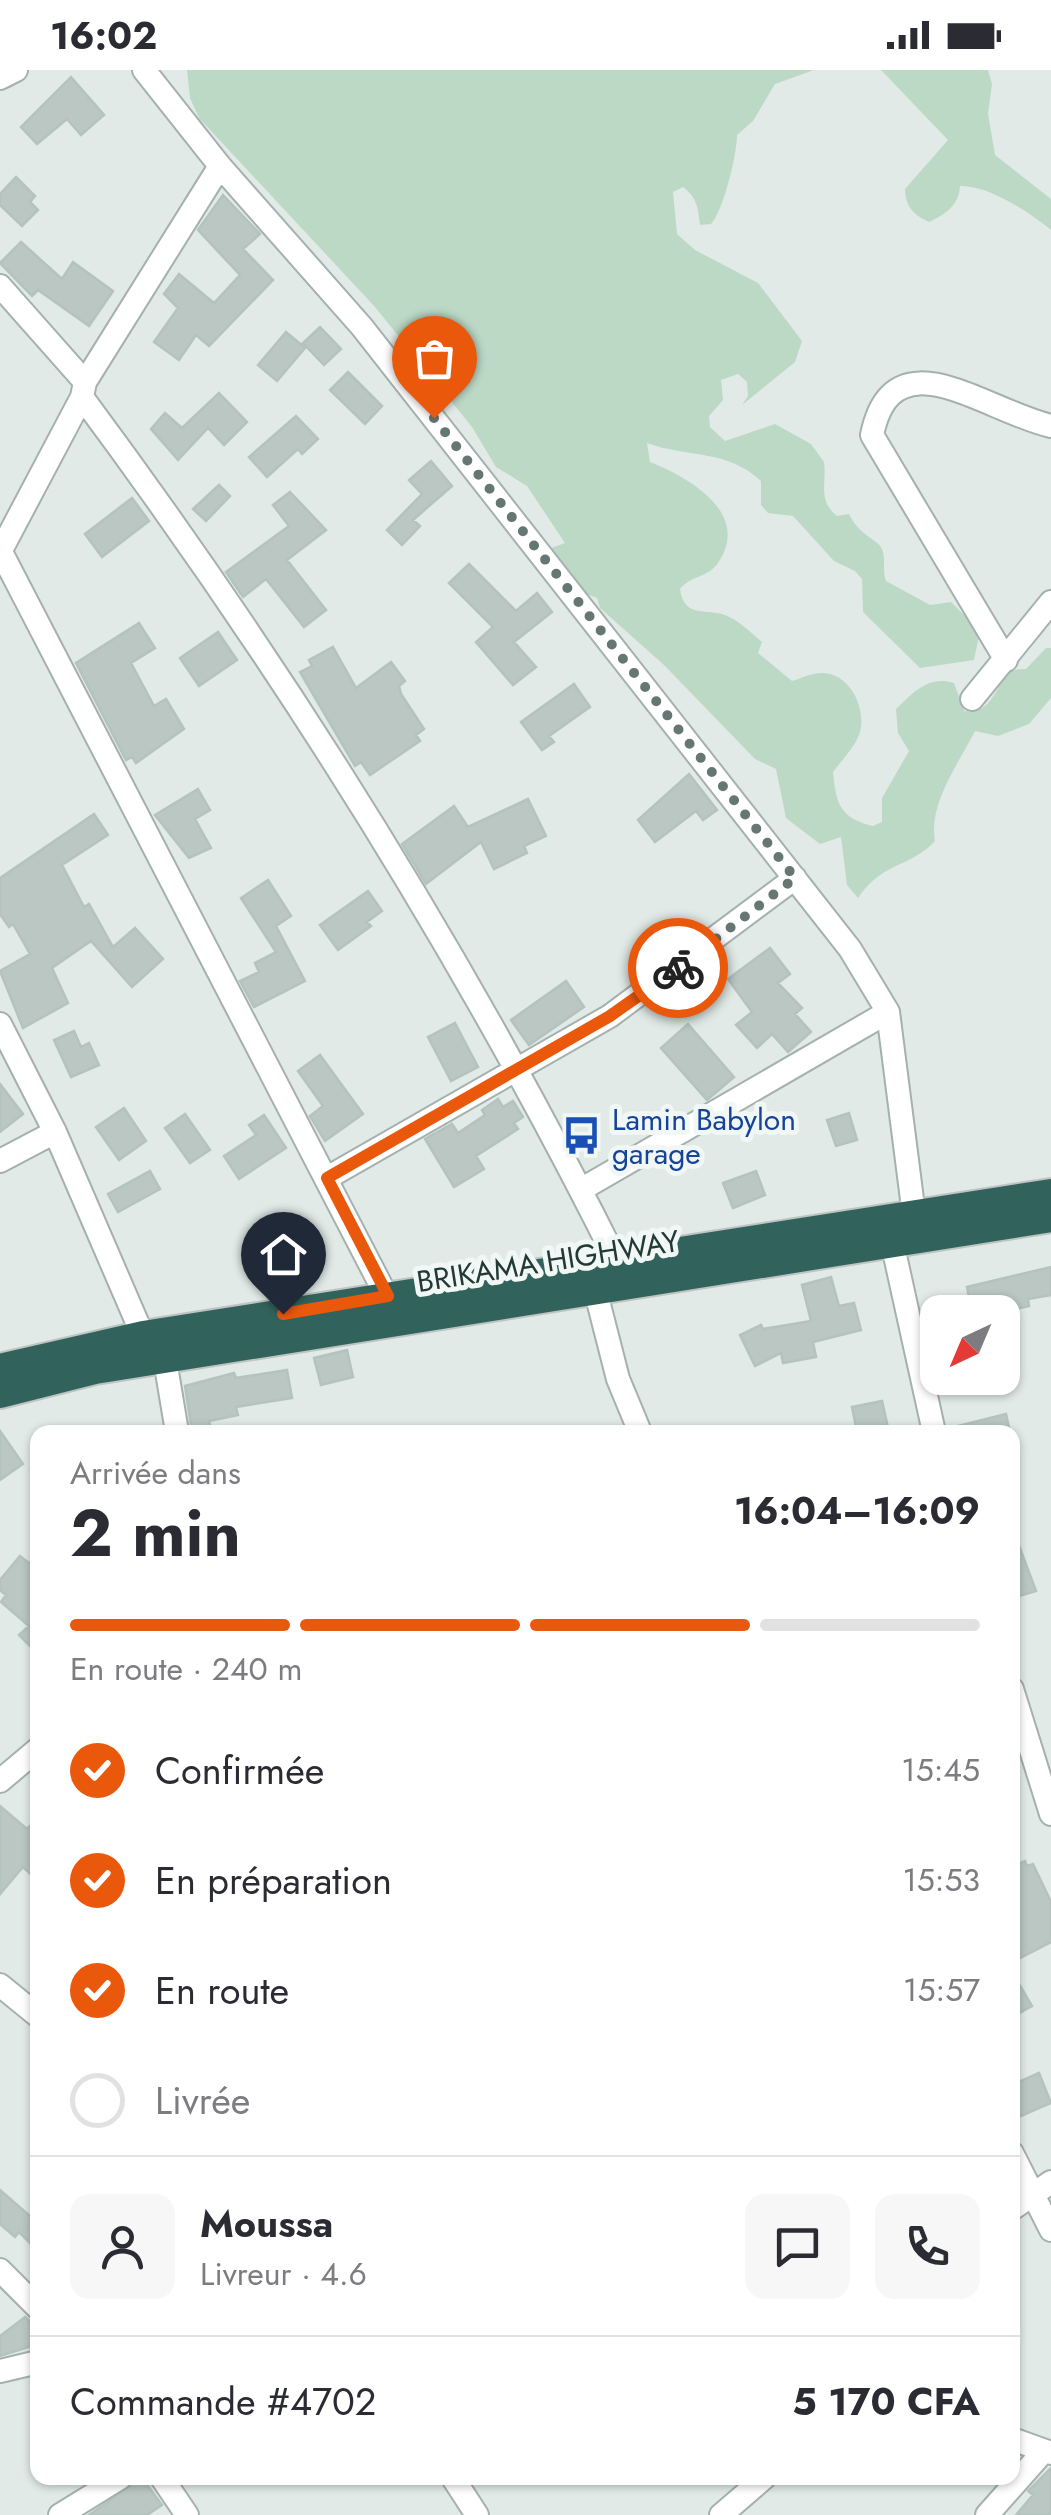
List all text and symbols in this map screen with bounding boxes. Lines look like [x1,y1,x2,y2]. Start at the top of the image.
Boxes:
text: 16:02 [50,8,157,63]
pin [392,316,477,419]
icon: bag [407,331,462,386]
courier [628,918,728,1018]
icon: bike [651,941,706,996]
place label: Lamin Babylon garage [612,1098,796,1175]
bus stop icon: Lamin Babylon garage [561,1115,603,1157]
pin [241,1212,326,1315]
street label: BRIKAMA HIGHWAY [414,1219,683,1303]
icon: home [256,1227,311,1282]
north arrow [920,1295,1020,1395]
map controls [920,1295,1020,1395]
text: Arrivée dans [70,1450,241,1496]
text: 16:04–16:09 [734,1483,980,1538]
text: 2 min [70,1486,241,1580]
text: En route · 240 m [70,1646,302,1692]
icon: check [70,1743,125,1798]
text: Confirmée [155,1743,324,1798]
text: 15:45 [901,1747,980,1793]
icon: check [70,1853,125,1908]
text: En préparation [155,1853,392,1908]
text: 15:53 [902,1857,980,1903]
icon: check [70,1963,125,2018]
text: En route [155,1963,289,2018]
text: 15:57 [903,1967,980,2013]
text: Livrée [155,2073,250,2128]
button: person [70,2194,175,2299]
button: chat [745,2194,850,2299]
button: phone [875,2194,980,2299]
text: Moussa [200,2196,333,2251]
text: Livreur · 4.6 [200,2251,367,2297]
text: Commande #4702 [70,2374,376,2429]
text: 5 170 CFA [792,2374,980,2429]

